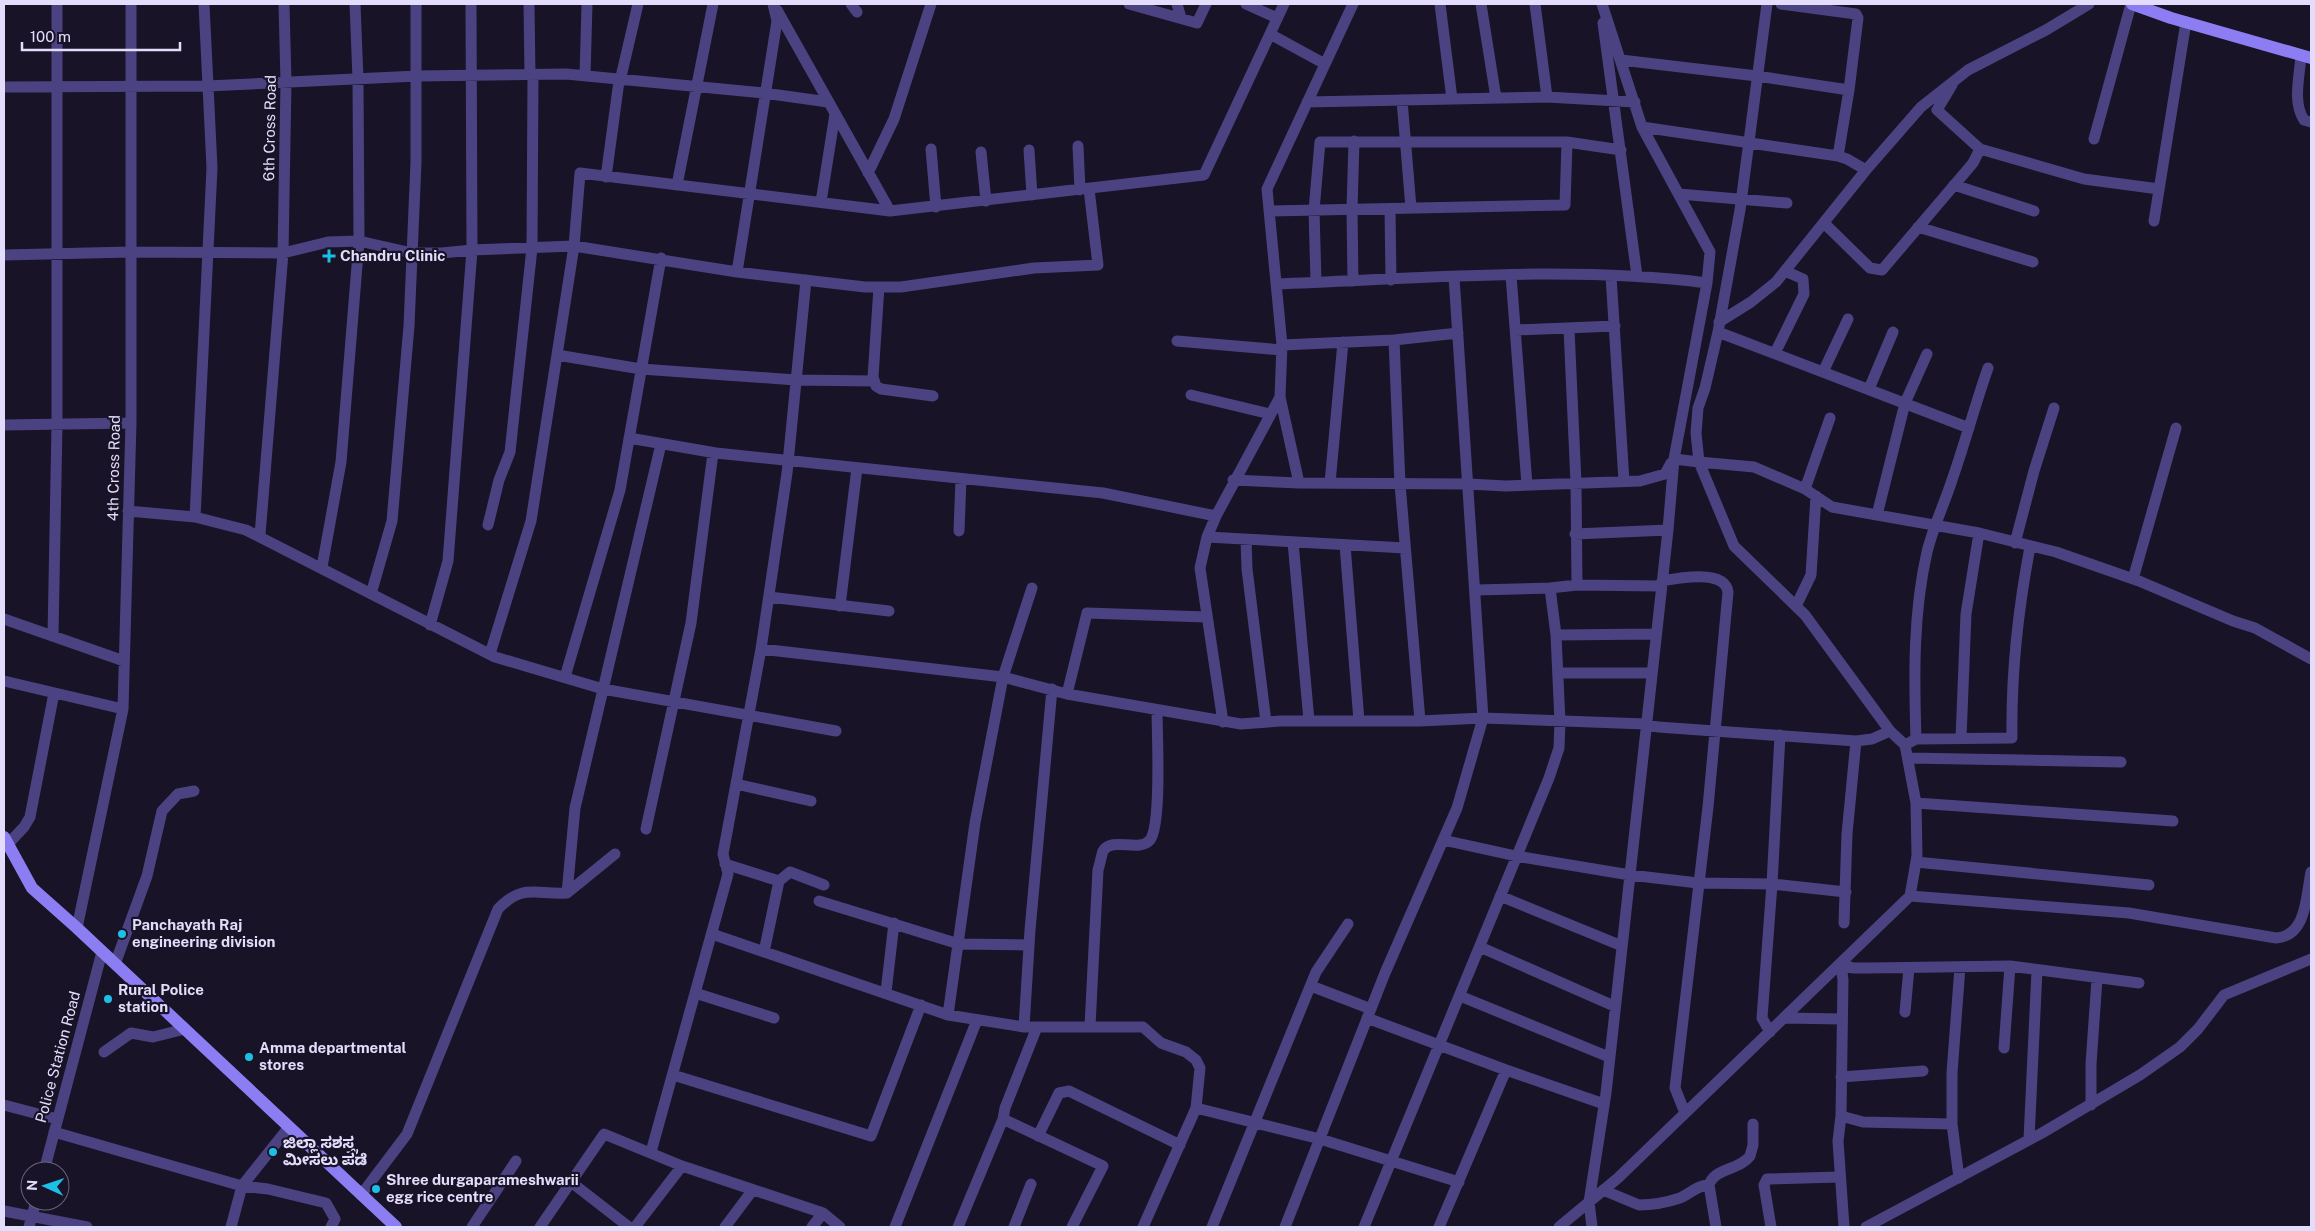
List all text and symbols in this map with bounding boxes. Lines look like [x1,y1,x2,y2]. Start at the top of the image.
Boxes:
scale bar [22,20,180,52]
text: 100 m [30,28,71,45]
street label: 6th Cross Road [260,75,279,181]
place label: Chandru Clinic [340,247,445,264]
marker: Chandru Clinic [322,249,336,263]
street label: 4th Cross Road [104,415,123,521]
place label: Panchayath Raj engineering division [132,916,276,950]
marker: Panchayath Raj engineering division [116,928,128,940]
place label: Rural Police station [118,981,204,1015]
street label: Police Station Road [32,989,83,1125]
marker: Rural Police station [102,993,114,1005]
place label: Amma departmental stores [259,1039,407,1073]
marker: Amma departmental stores [243,1051,255,1063]
place label: ಜಿಲ್ಲಾ ಸಶಸ್ತ್ರ ಮೀಸಲು ಪಡೆ [283,1134,368,1168]
marker: ಜಿಲ್ಲಾ ಸಶಸ್ತ್ರ ಮೀಸಲು ಪಡೆ [267,1146,279,1158]
north arrow [20,1161,70,1211]
place label: Shree durgaparameshwarii egg rice centre [386,1171,579,1205]
text: N [24,1179,40,1191]
marker: Shree durgaparameshwarii egg rice centre [370,1183,382,1195]

